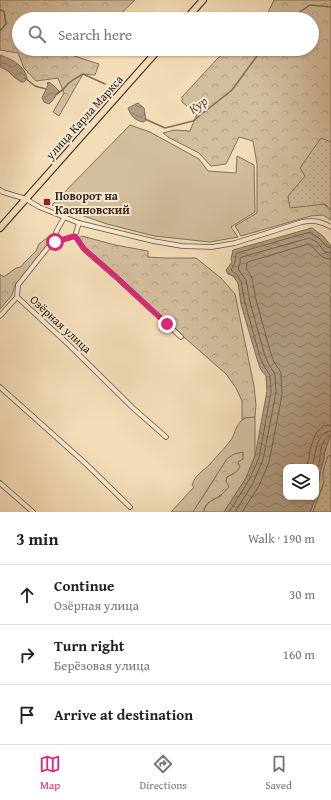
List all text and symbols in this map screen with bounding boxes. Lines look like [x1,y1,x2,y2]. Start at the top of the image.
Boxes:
search box [12,12,319,56]
icon: search [26,23,48,45]
text: Search here [58,24,132,45]
street label: улица Карла Маркса [41,71,127,164]
water label: Кур [185,92,211,118]
place label: Поворот на Касиновский [55,187,130,218]
marker: Поворот на Касиновский [42,197,52,207]
route start [46,233,64,251]
street label: Озёрная улица [27,291,96,357]
route end [158,315,176,333]
map controls [283,464,319,500]
button: layers [283,464,319,500]
text: 3 min [16,526,58,551]
text: Walk · 190 m [248,529,315,548]
text: Continue [54,575,115,596]
icon: ahead [16,584,38,606]
text: 30 m [289,585,315,604]
text: Озёрная улица [54,596,139,615]
text: Turn right [54,635,125,656]
icon: right [16,644,38,666]
text: 160 m [283,645,315,664]
text: Берёзовая улица [54,656,150,675]
icon: arrive [16,704,38,726]
text: Arrive at destination [54,704,193,725]
tab: Map [39,753,61,793]
tab: Directions [140,753,187,793]
tab: Saved [265,753,292,793]

